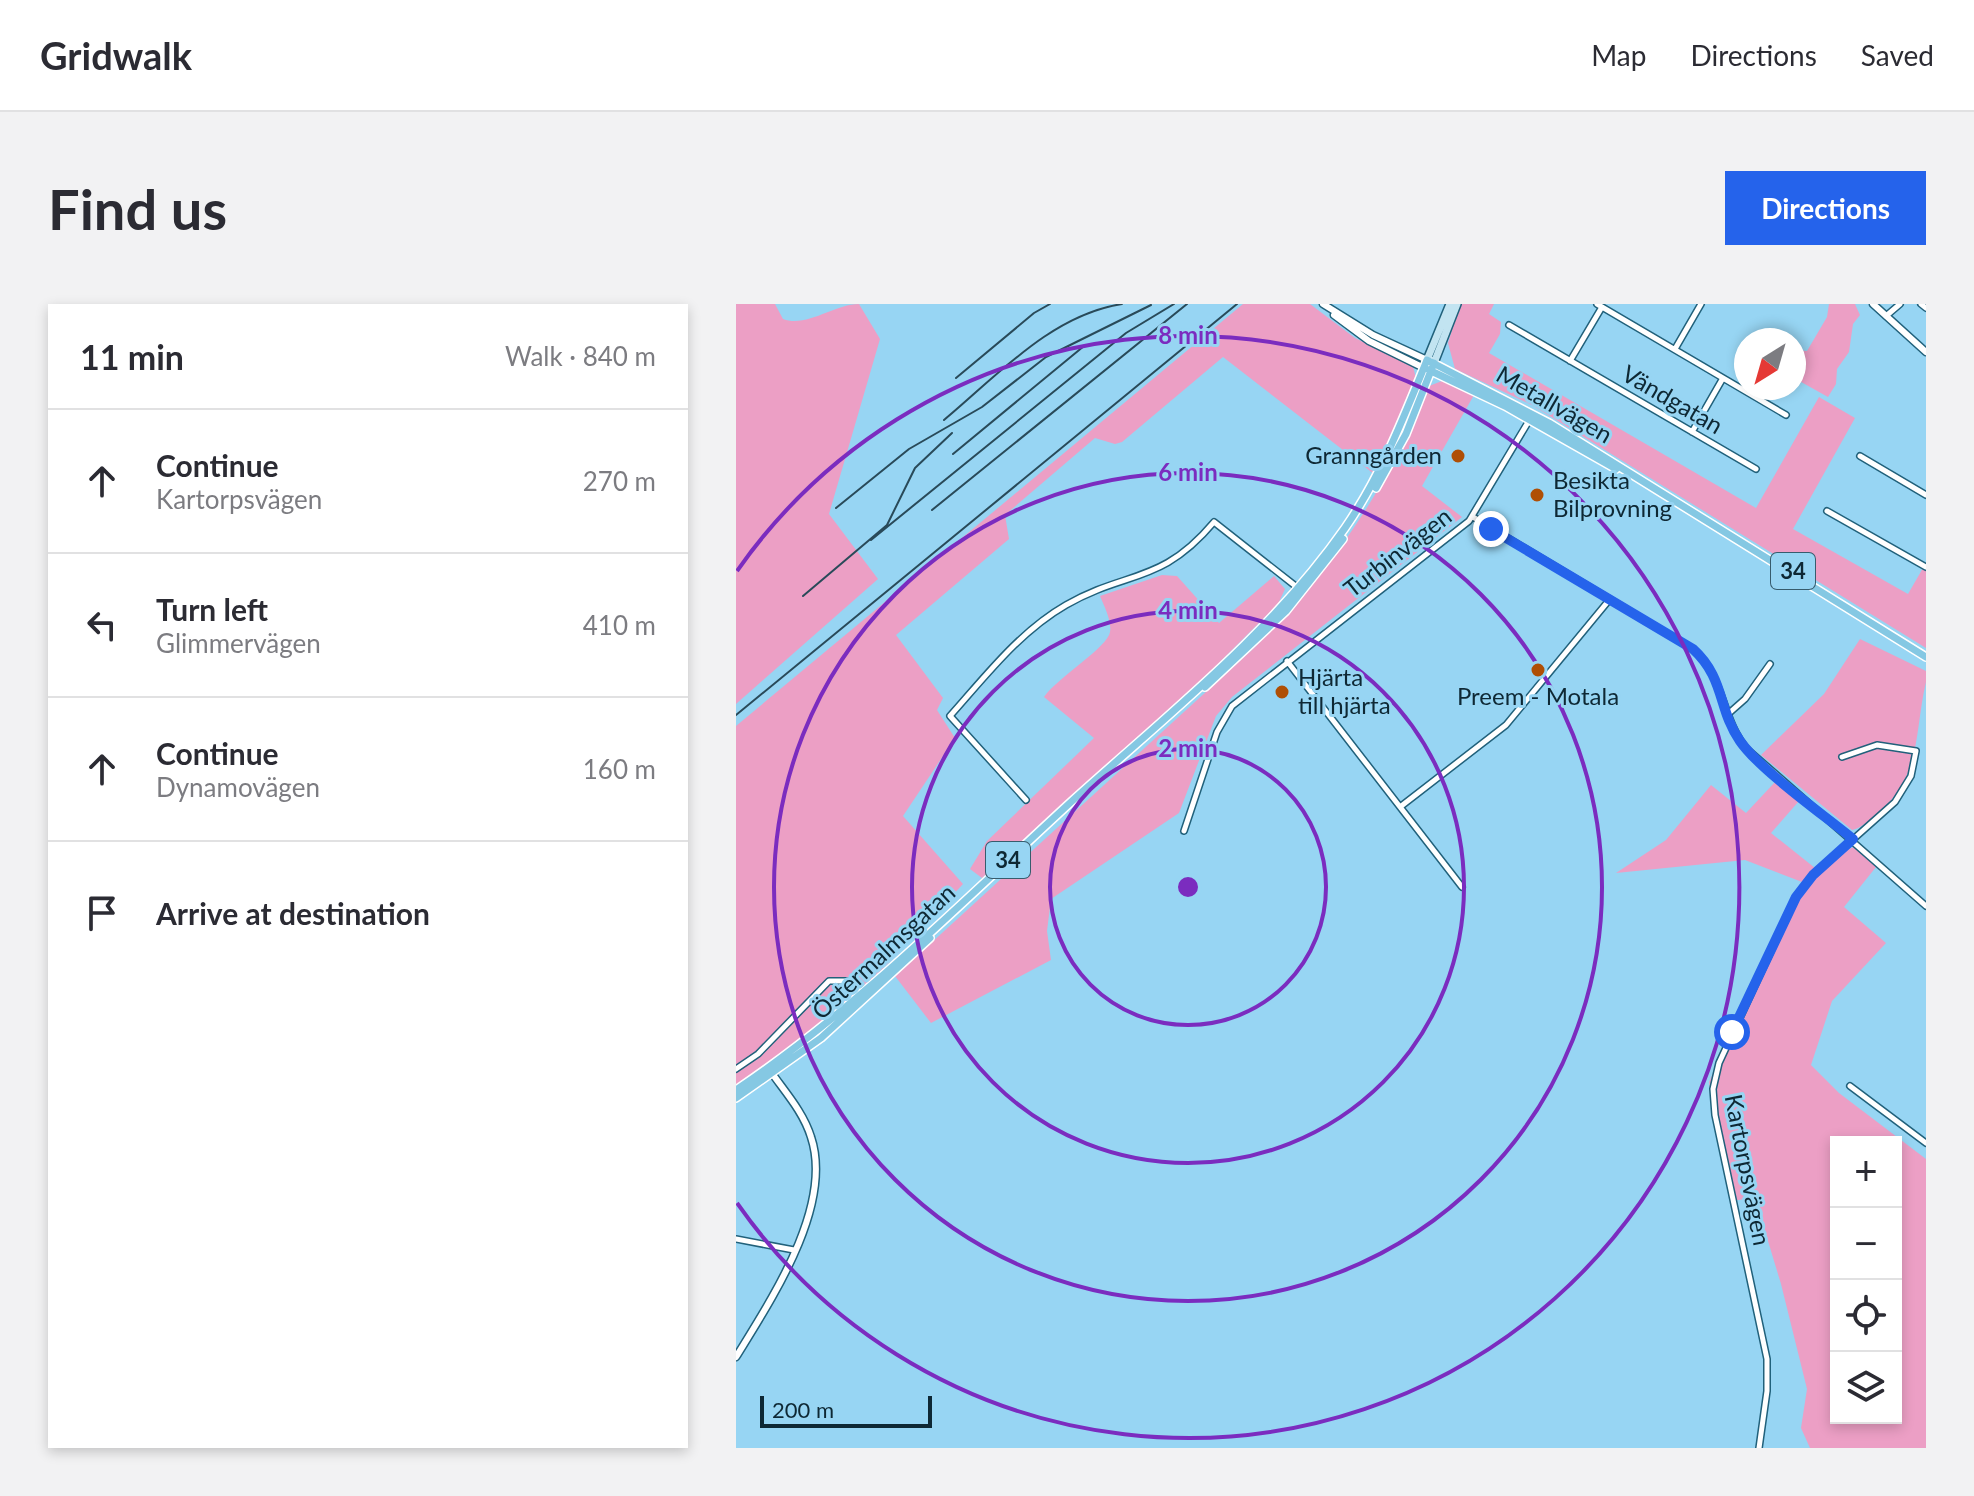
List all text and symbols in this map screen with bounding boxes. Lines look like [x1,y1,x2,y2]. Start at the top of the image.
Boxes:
text: Gridwalk [40,32,192,78]
text: Map [1591,38,1646,72]
text: Directions [1690,38,1817,72]
text: Saved [1861,38,1934,72]
button: Directions [1725,171,1926,245]
text: Find us [48,175,227,242]
text: 8 min [1158,320,1218,349]
north arrow [1734,328,1806,400]
text: 11 min [80,336,184,377]
text: Walk · 840 m [505,340,656,372]
street label: Vändgatan [1617,358,1728,439]
street label: Metallvägen [1492,359,1618,448]
place label: Granngården [1305,440,1442,469]
text: Continue [156,447,279,483]
marker: Granngården [1449,447,1467,465]
text: 6 min [1158,457,1218,486]
icon: ahead [80,459,124,503]
text: 270 m [583,465,656,497]
place label: Besikta Bilprovning [1553,465,1672,522]
text: Kartorpsvägen [156,483,322,515]
marker: Besikta Bilprovning [1528,486,1546,504]
street label: Turbinvägen [1338,501,1457,603]
route end [1473,511,1509,547]
road number: 34 [1771,553,1815,589]
text: Turn left [156,591,268,627]
text: 4 min [1158,595,1218,624]
icon: left [80,603,124,647]
text: 410 m [583,609,656,641]
text: Glimmervägen [156,627,321,659]
marker: Preem - Motala [1529,661,1547,679]
place label: Hjärta till hjärta [1298,662,1391,719]
place label: Preem - Motala [1457,681,1619,710]
marker: Hjärta till hjärta [1273,683,1291,701]
text: 2 min [1158,733,1218,762]
text: Continue [156,735,279,771]
icon: ahead [80,747,124,791]
text: 160 m [583,753,656,785]
text: Dynamovägen [156,771,320,803]
road number: 34 [986,842,1030,878]
centre of rings [1174,873,1202,901]
street label: Östermalmsgatan [805,877,960,1025]
icon: arrive [80,891,124,935]
text: Arrive at destination [156,895,430,931]
route start [1714,1014,1750,1050]
street label: Kartorpsvägen [1720,1092,1777,1248]
map controls [1830,1136,1902,1424]
button: + [1830,1136,1902,1208]
button: − [1830,1208,1902,1280]
button: locate [1830,1280,1902,1352]
button: layers [1830,1352,1902,1424]
scale bar [760,1392,932,1428]
text: 200 m [772,1396,834,1423]

